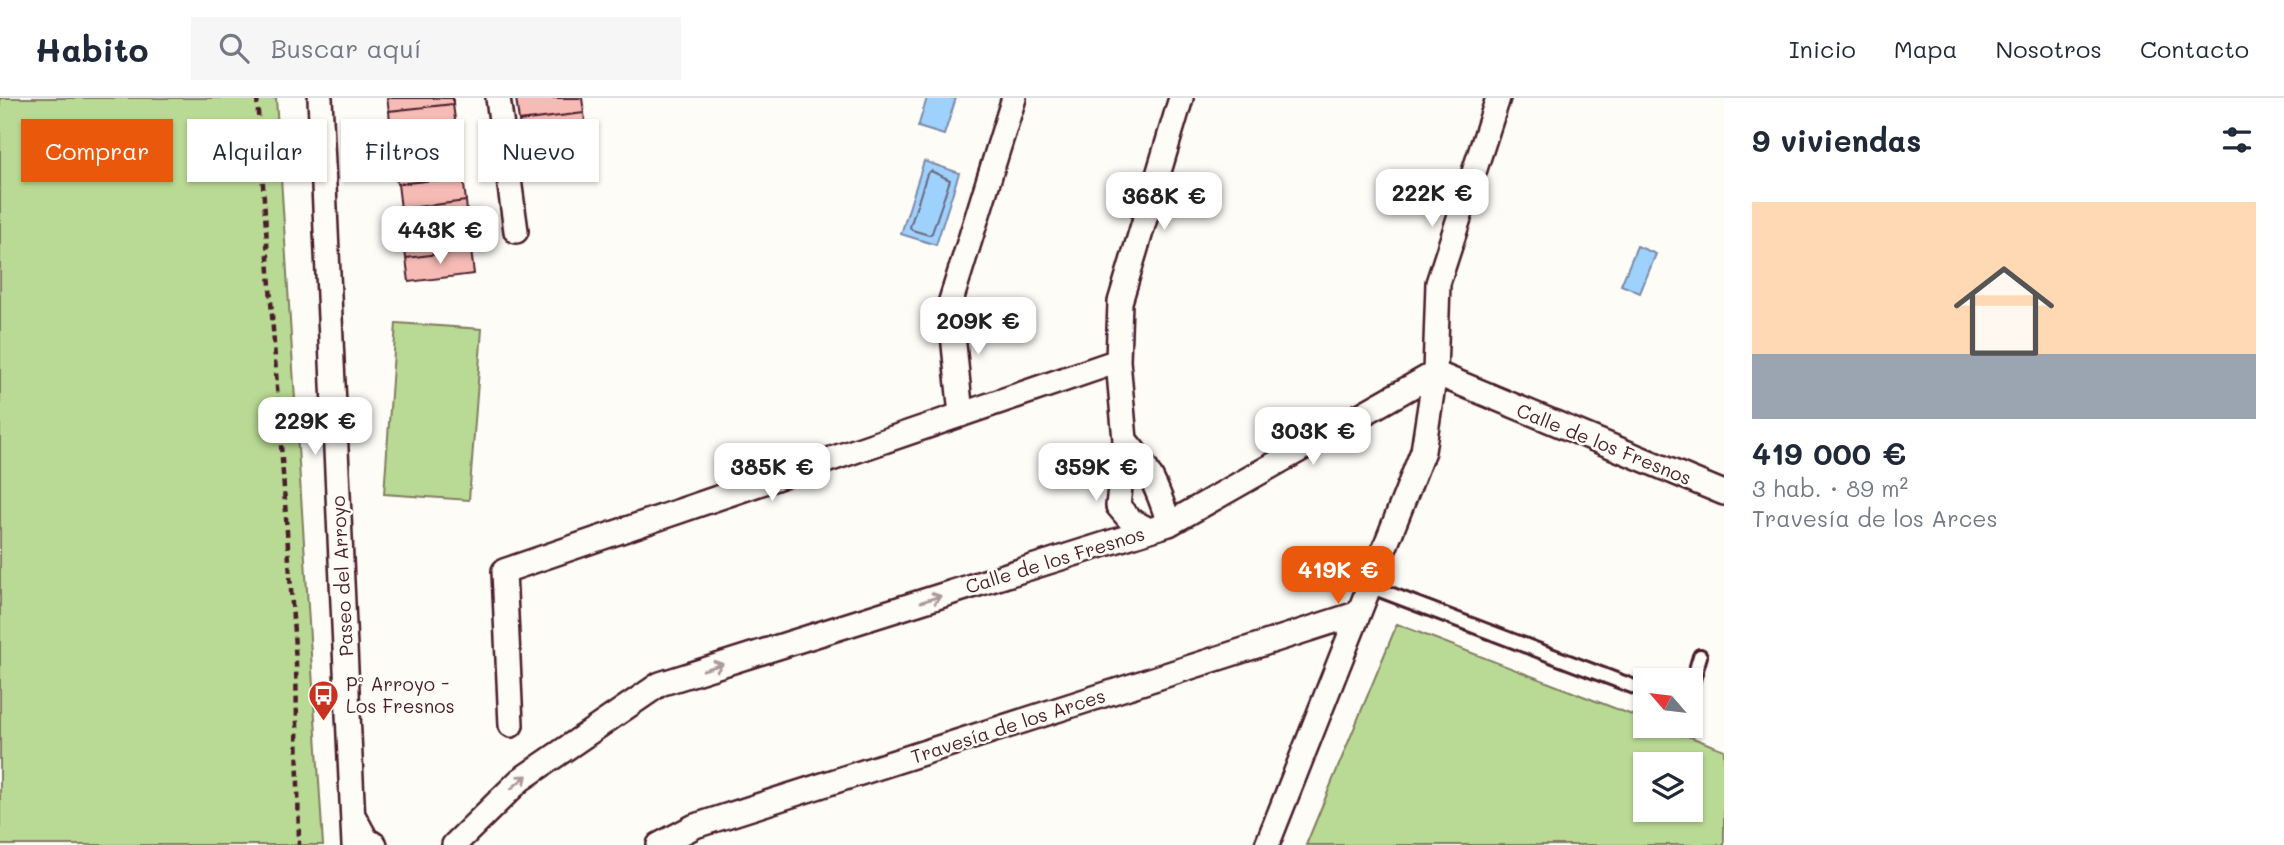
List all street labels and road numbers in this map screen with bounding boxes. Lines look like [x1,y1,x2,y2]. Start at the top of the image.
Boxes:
street label: Calle de los Fresnos [1513,397,1695,490]
street label: Paseo del Arroyo [325,495,358,657]
street label: Calle de los Fresnos [962,520,1148,599]
street label: Travesía de los Arces [907,682,1108,769]

